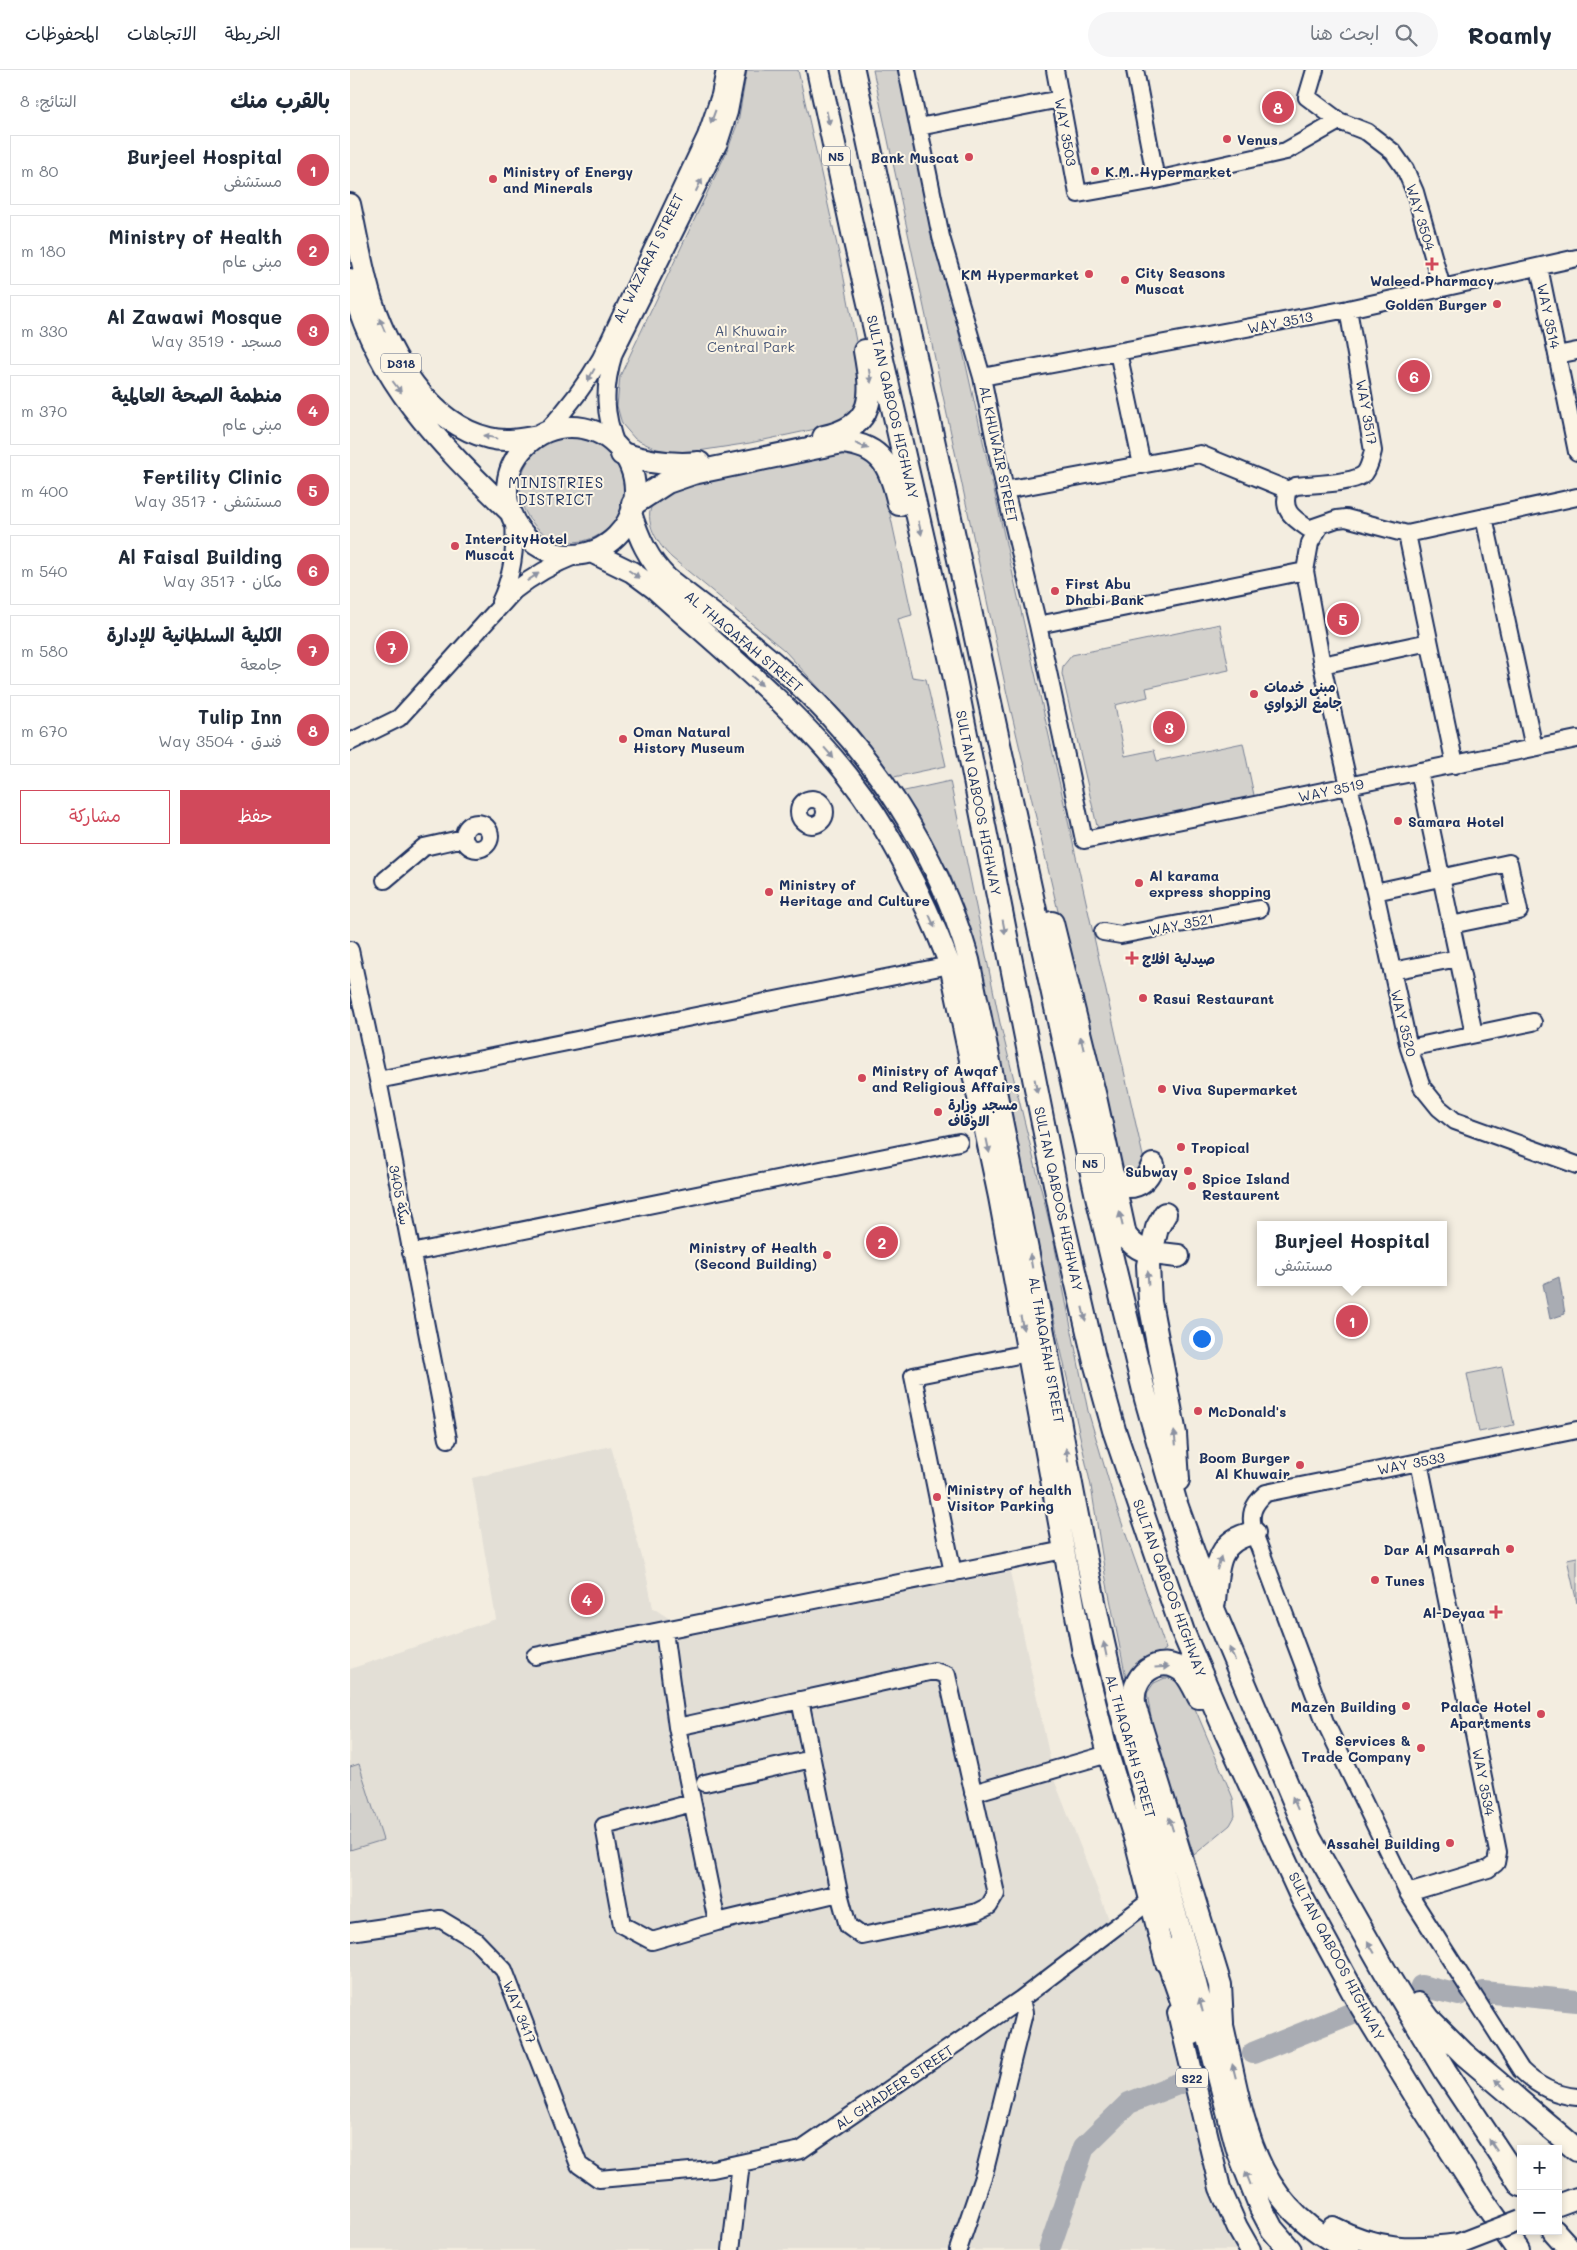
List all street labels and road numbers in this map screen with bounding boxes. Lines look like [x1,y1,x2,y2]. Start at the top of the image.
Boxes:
street label: WAY 3503 [1051,96,1081,168]
road number: N5 [822,146,850,165]
street label: WAY 3504 [1402,181,1440,253]
street label: AL WAZARAT STREET [608,190,688,326]
street label: WAY 3514 [1533,282,1565,351]
street label: WAY 3513 [1246,306,1314,338]
street label: SULTAN QABOOS HIGHWAY [863,313,923,501]
road number: D318 [381,354,421,372]
street label: WAY 3517 [1352,378,1382,446]
street label: AL KHUWAIR STREET [975,384,1023,524]
street label: AL THAQAFAH STREET [681,586,807,696]
street label: SULTAN QABOOS HIGHWAY [952,709,1006,897]
street label: WAY 3519 [1296,774,1366,806]
street label: WAY 3521 [1147,908,1215,940]
street label: WAY 3520 [1387,987,1422,1059]
street label: SULTAN QABOOS HIGHWAY [1030,1105,1088,1293]
road number: N5 [1076,1154,1104,1172]
street label: سكة 3405 [385,1163,415,1227]
street label: AL THAQAFAH STREET [1025,1275,1069,1425]
street label: WAY 3533 [1376,1447,1446,1479]
street label: SULTAN QABOOS HIGHWAY [1129,1496,1211,1680]
street label: AL THAQAFAH STREET [1101,1672,1161,1820]
street label: WAY 3534 [1468,1747,1500,1818]
street label: SULTAN QABOOS HIGHWAY [1284,1868,1390,2044]
street label: WAY 3417 [499,1978,541,2046]
street label: AL GHADEER STREET [831,2040,957,2134]
road number: S22 [1176,2069,1208,2088]

